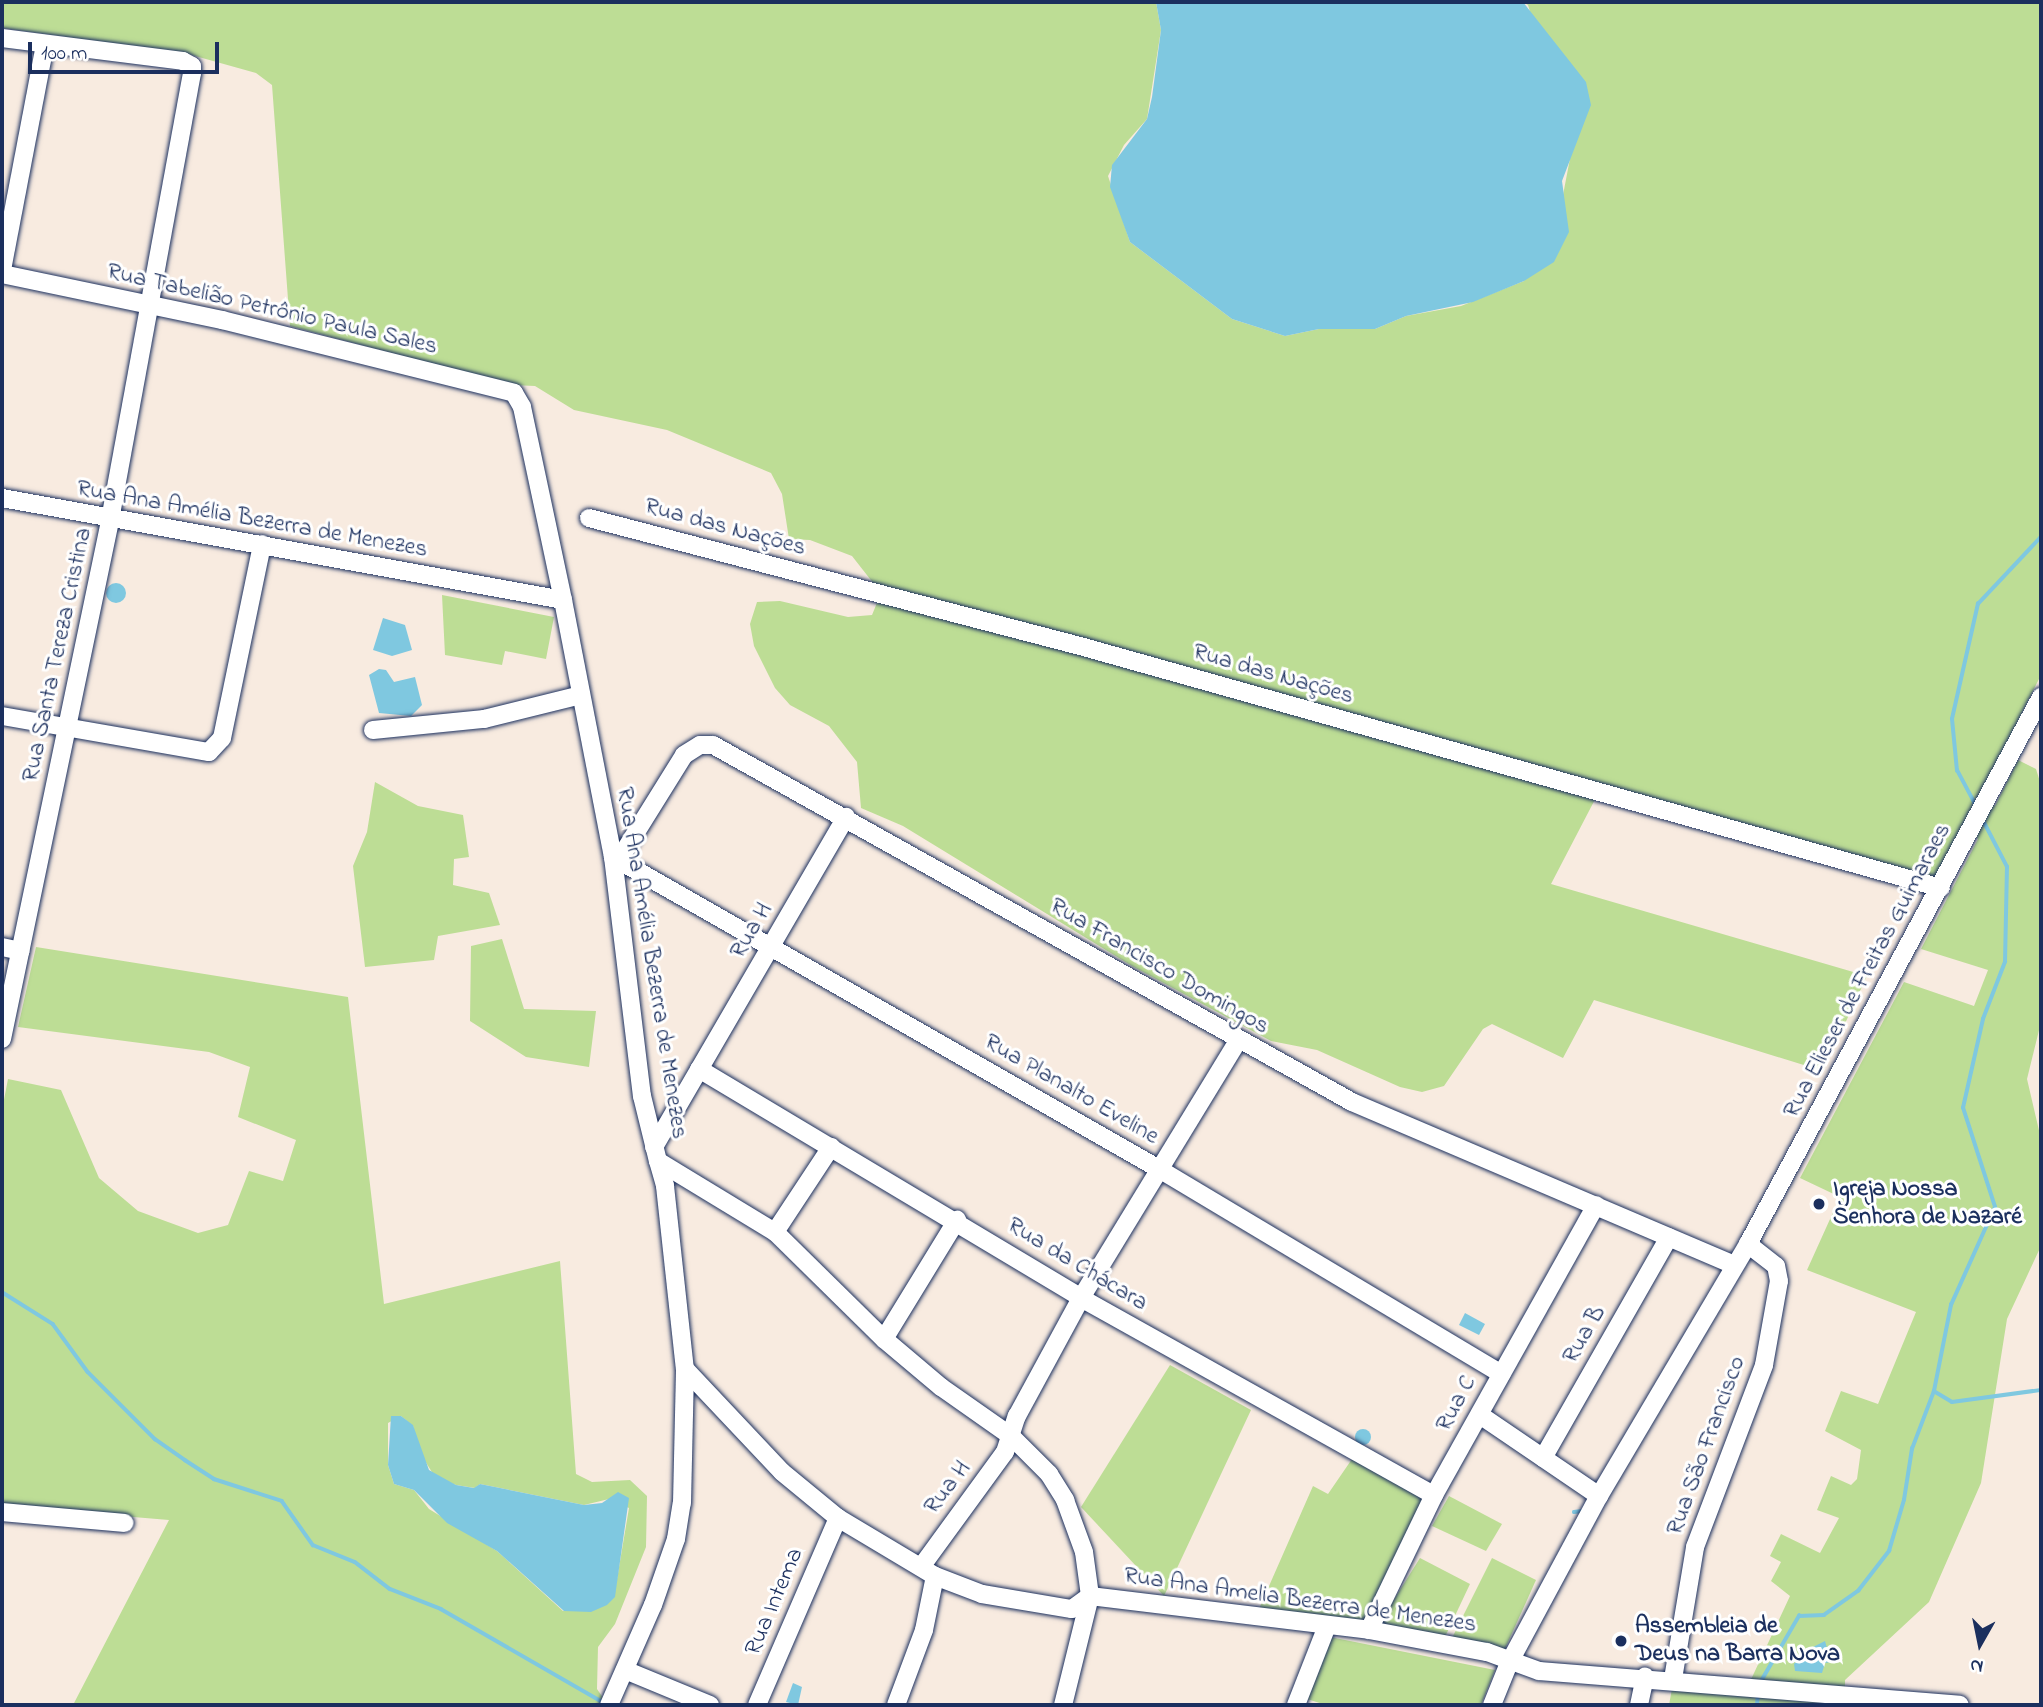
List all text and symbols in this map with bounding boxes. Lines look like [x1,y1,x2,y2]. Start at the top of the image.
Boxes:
scale bar [32,28,222,72]
text: 100 m [41,39,87,69]
street label: Rua Tabelião Petrônio Paula Sales [104,258,440,362]
street label: Rua Ana Amélia Bezerra de Menezes [74,475,430,565]
street label: Rua das Nações [641,493,809,563]
street label: Rua Santa Tereza Cristina [17,525,99,785]
street label: Rua das Nações [1189,638,1357,712]
street label: Rua Ana Amélia Bezerra de Menezes [609,785,693,1141]
street label: Rua Elieser de Freitas Guimaraes [1778,819,1958,1123]
street label: Rua Francisco Domingos [1044,892,1274,1042]
street label: Rua H [725,898,779,964]
street label: Rua Planalto Eveline [979,1028,1163,1152]
place label: Igreja Nossa Senhora de Nazaré [1833,1176,2022,1232]
marker: Igreja Nossa Senhora de Nazaré [1811,1196,1827,1212]
street label: Rua da Chácara [1001,1212,1153,1318]
street label: Rua B [1557,1301,1613,1369]
street label: Rua São Francisco [1661,1353,1753,1539]
street label: Rua C [1430,1371,1484,1437]
street label: Rua H [918,1455,978,1521]
street label: Rua Intema [740,1544,810,1660]
street label: Rua Ana Amelia Bezerra de Menezes [1122,1562,1478,1640]
north arrow [1945,1609,2015,1679]
place label: Assembleia de Deus na Barra Nova [1635,1613,1840,1669]
marker: Assembleia de Deus na Barra Nova [1613,1633,1629,1649]
text: N [1968,1651,1985,1680]

